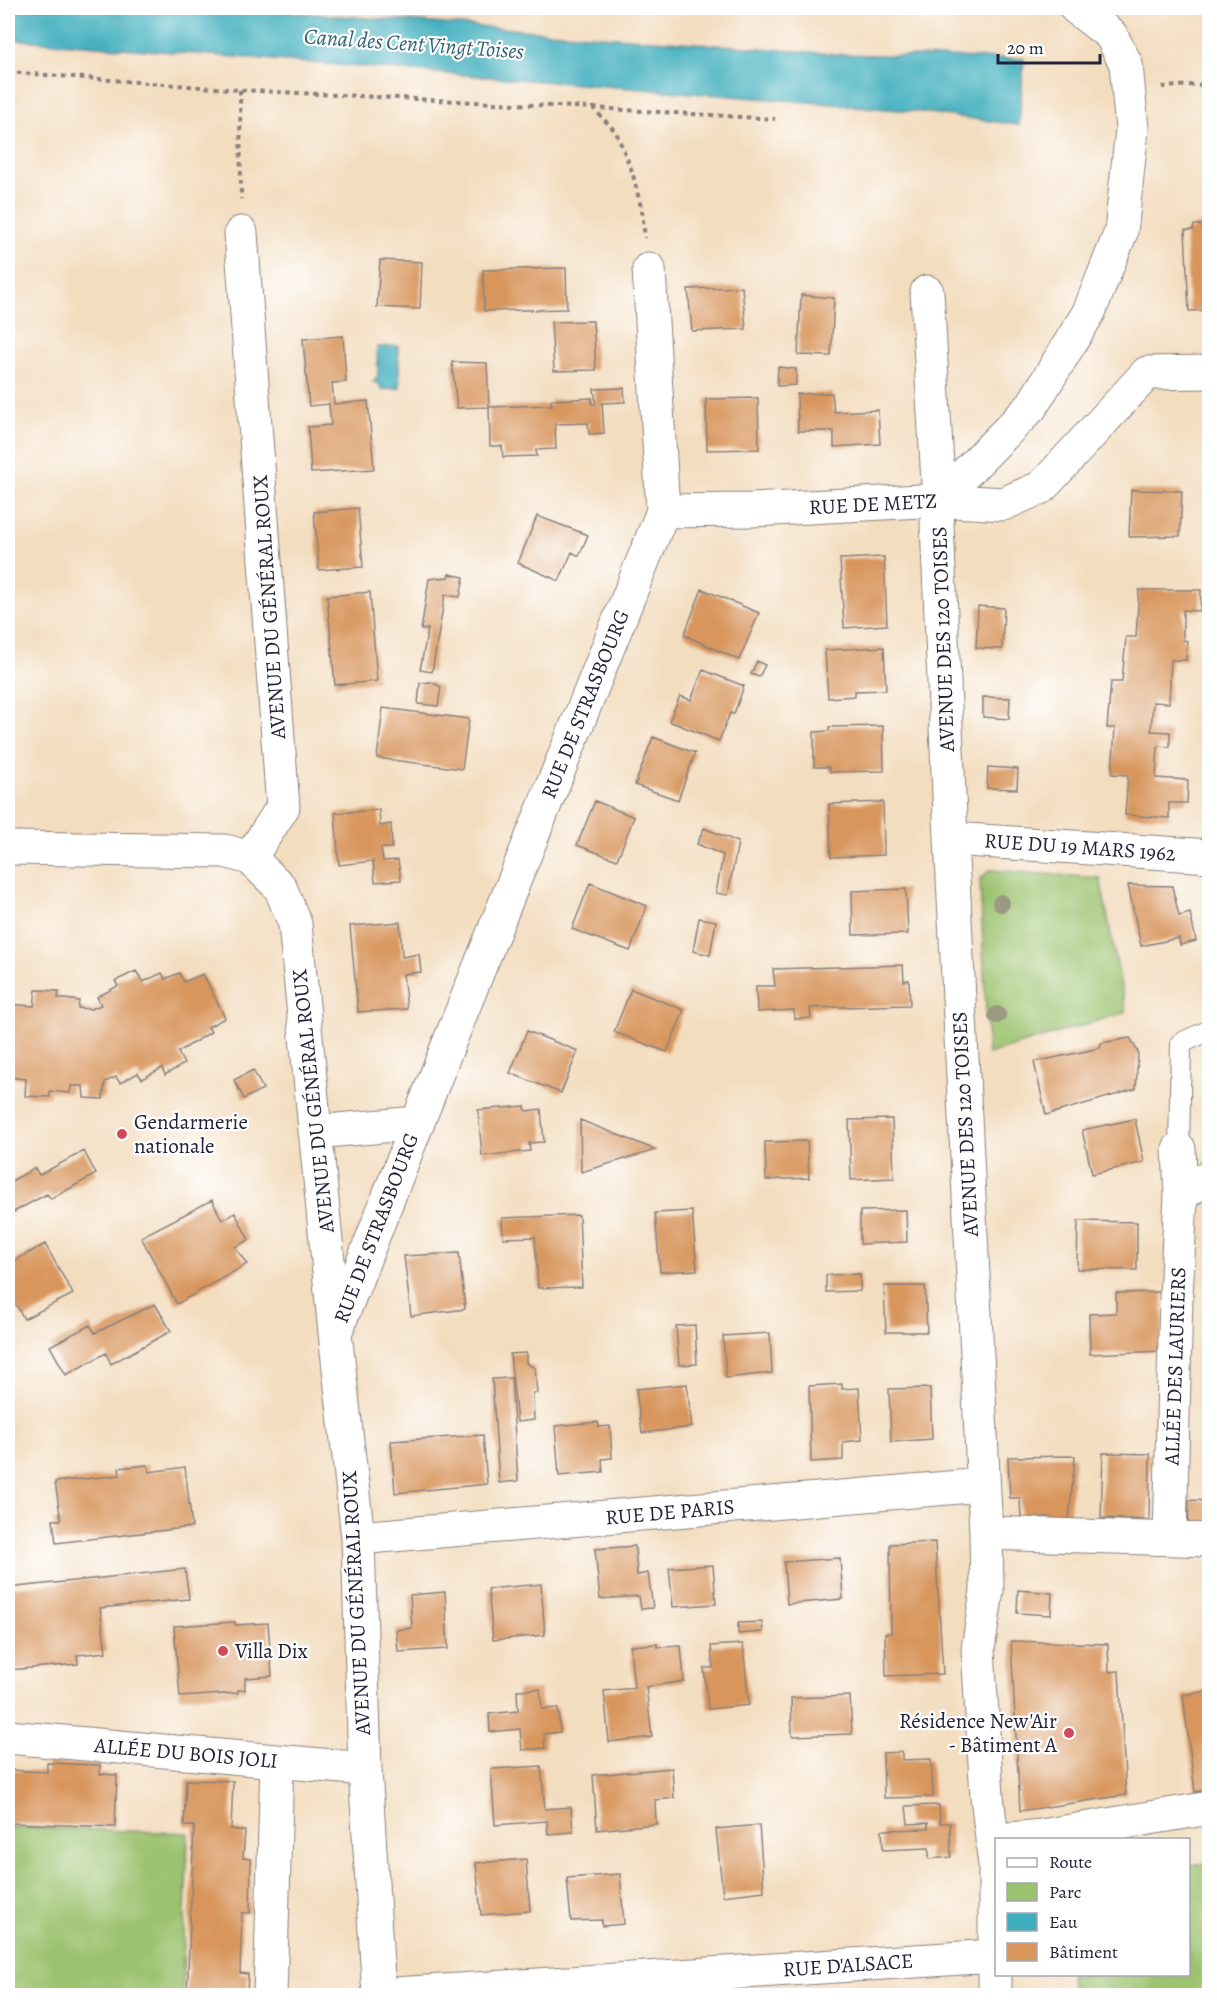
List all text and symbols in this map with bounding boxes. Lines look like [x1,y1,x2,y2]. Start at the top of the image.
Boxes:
water label: Canal des Cent Vingt Toises [303,21,525,67]
scale bar [998,27,1100,65]
text: 20 m [1007,36,1044,60]
street label: AVENUE DU GÉNÉRAL ROUX [246,474,292,741]
street label: RUE DE METZ [808,487,938,521]
street label: AVENUE DES 120 TOISES [925,526,961,753]
street label: RUE DE STRASBOURG [534,605,636,803]
street label: RUE DU 19 MARS 1962 [983,826,1177,868]
street label: AVENUE DU GÉNÉRAL ROUX [285,968,341,1235]
street label: AVENUE DES 120 TOISES [945,1011,985,1238]
place label: Gendarmerie nationale [134,1108,248,1160]
marker: Gendarmerie nationale [115,1127,129,1141]
street label: RUE DE STRASBOURG [327,1129,425,1327]
street label: ALLÉE DES LAURIERS [1158,1266,1192,1467]
street label: AVENUE DU GÉNÉRAL ROUX [335,1470,377,1737]
street label: RUE DE PARIS [604,1492,736,1532]
place label: Villa Dix [234,1637,308,1665]
marker: Villa Dix [216,1644,230,1658]
place label: Résidence New'Air - Bâtiment A [899,1707,1058,1759]
marker: Résidence New'Air - Bâtiment A [1062,1726,1076,1740]
street label: ALLÉE DU BOIS JOLI [92,1731,279,1775]
legend [995,1838,1190,1976]
text: Route [1049,1850,1092,1874]
text: Parc [1049,1880,1081,1904]
text: Eau [1049,1910,1078,1934]
text: Bâtiment [1049,1940,1118,1964]
street label: RUE D'ALSACE [782,1946,914,1984]

